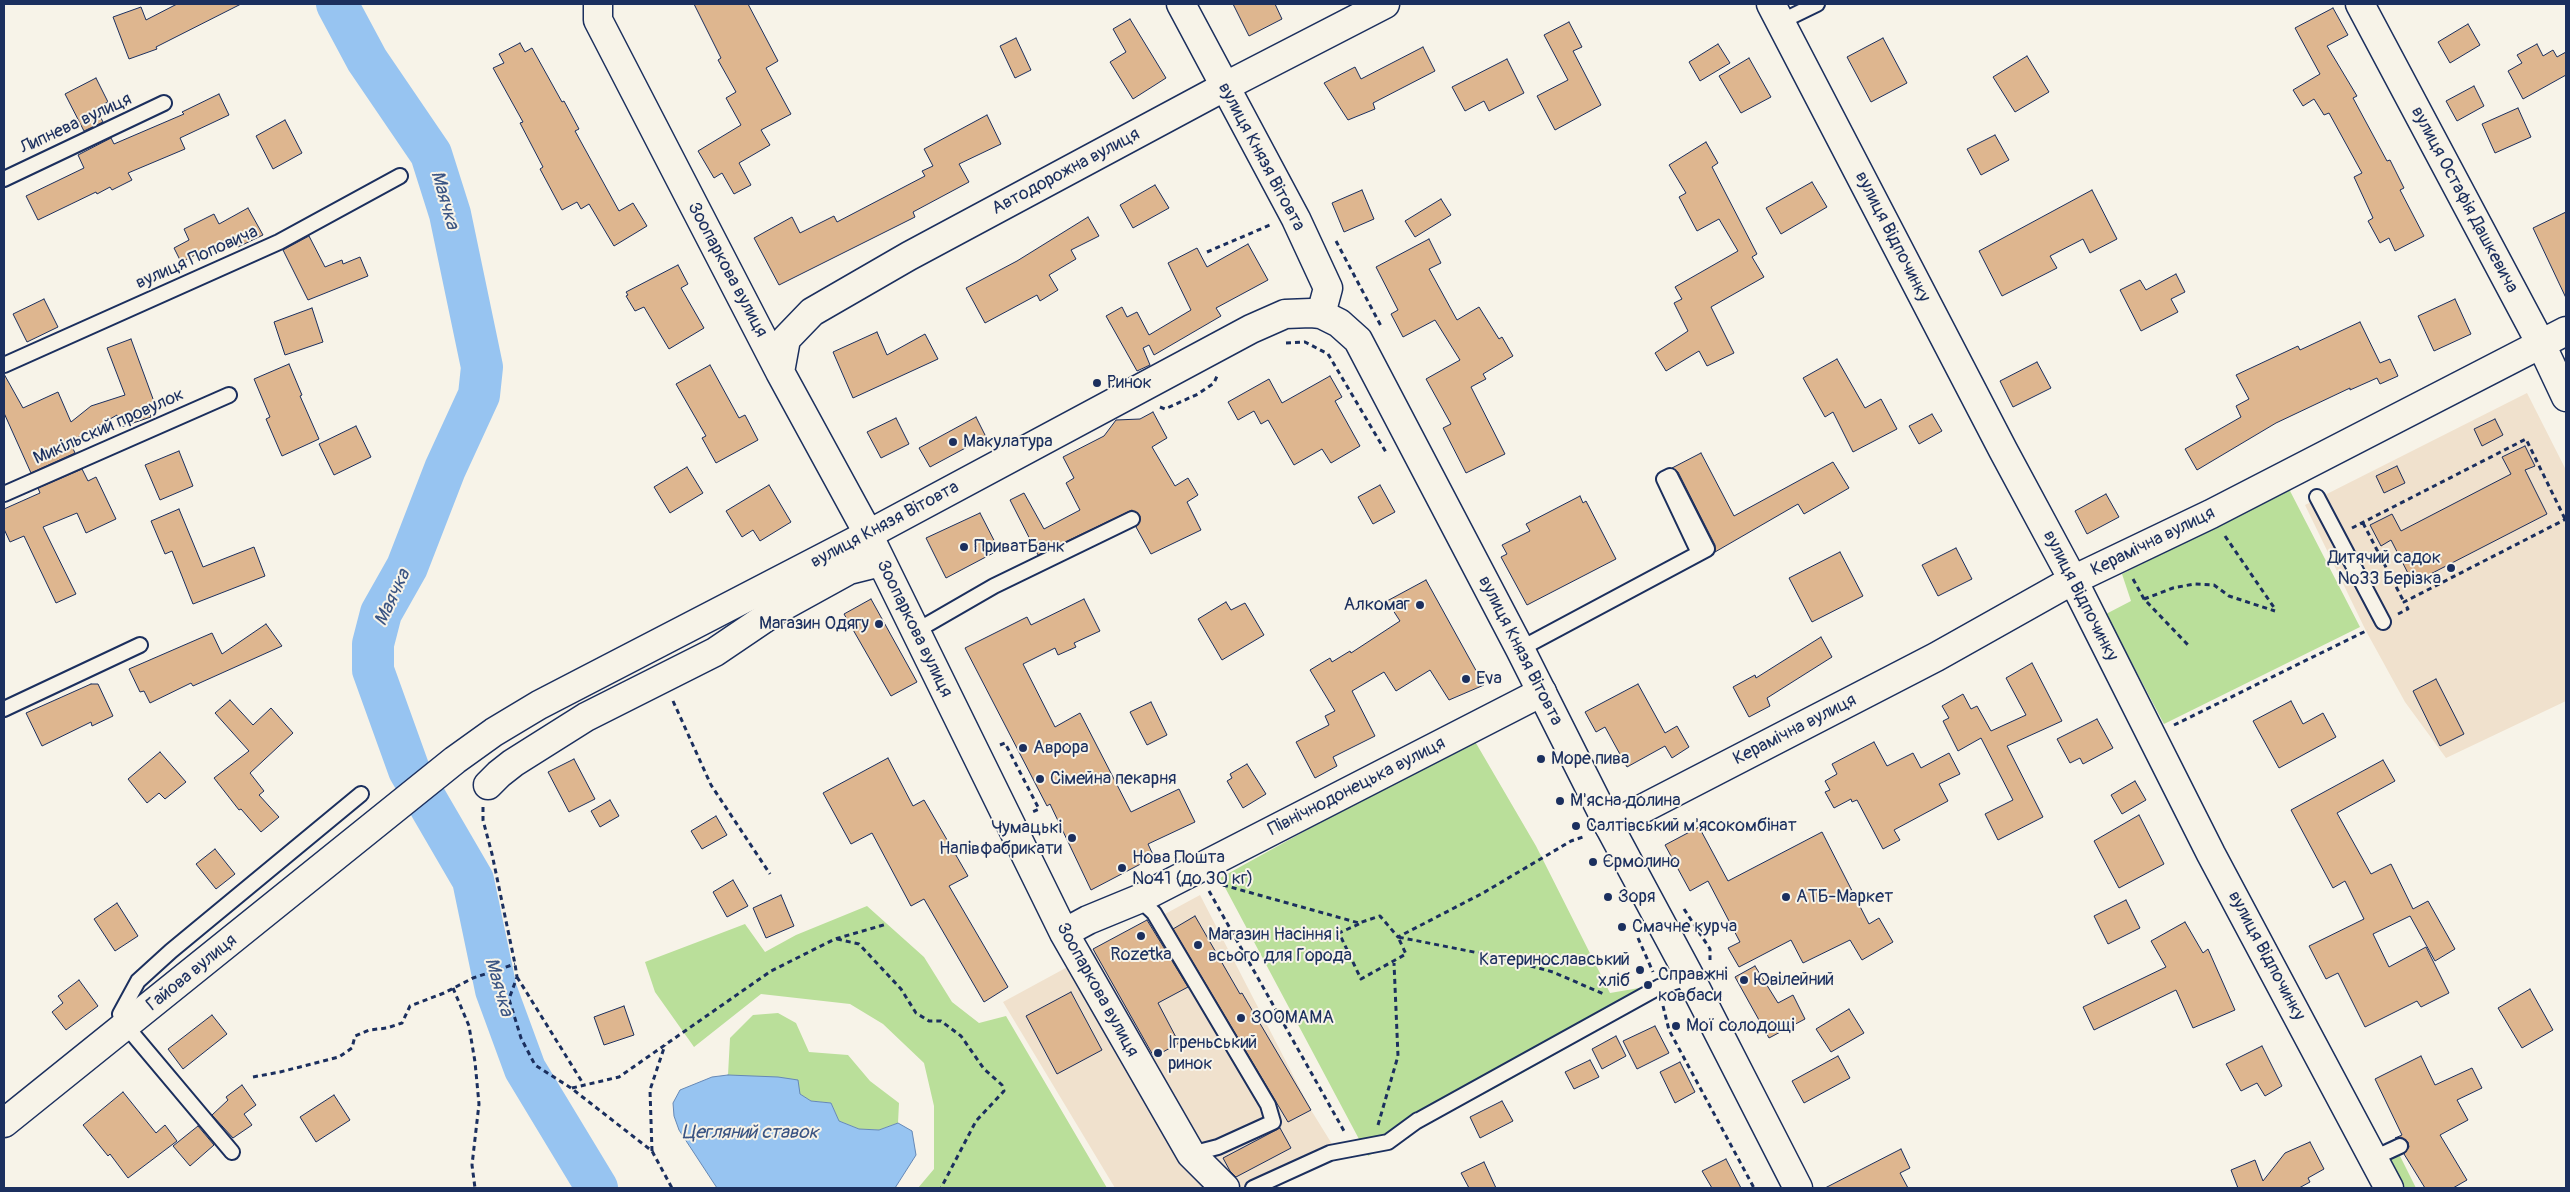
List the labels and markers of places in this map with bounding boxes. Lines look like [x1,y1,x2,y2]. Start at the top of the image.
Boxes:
place label: Ринок [1107,372,1152,394]
marker: Ринок [1091,377,1103,389]
place label: Макулатура [963,431,1053,453]
marker: Макулатура [947,436,959,448]
place label: ПриватБанк [974,536,1065,558]
marker: ПриватБанк [958,541,970,553]
place label: Дитячий садок №33 Берізка [2328,547,2441,590]
marker: Дитячий садок №33 Берізка [2445,562,2457,574]
place label: Алкомаг [1344,594,1410,616]
marker: Алкомаг [1414,599,1426,611]
place label: Магазин Одягу [759,613,869,635]
marker: Магазин Одягу [873,618,885,630]
place label: Eva [1476,668,1502,690]
marker: Eva [1460,673,1472,685]
place label: Аврора [1033,737,1089,759]
marker: Аврора [1017,742,1029,754]
place label: Море пива [1551,748,1629,770]
marker: Море пива [1535,753,1547,765]
place label: Сімейна пекарня [1050,768,1177,790]
marker: Сімейна пекарня [1034,773,1046,785]
place label: М'ясна долина [1570,790,1681,812]
marker: М'ясна долина [1554,795,1566,807]
place label: Салтівський м'ясокомбінат [1586,815,1797,837]
place label: Чумацькі Напівфабрикати [939,817,1062,860]
marker: Салтівський м'ясокомбінат [1570,820,1582,832]
marker: Чумацькі Напівфабрикати [1066,832,1078,844]
place label: Нова Пошта №41 (до 30 кг) [1132,847,1253,890]
place label: Єрмолино [1603,851,1680,873]
marker: Єрмолино [1587,856,1599,868]
marker: Нова Пошта №41 (до 30 кг) [1116,862,1128,874]
place label: Зоря [1618,886,1655,908]
place label: АТБ-Маркет [1796,886,1893,908]
marker: Зоря [1602,891,1614,903]
marker: АТБ-Маркет [1780,891,1792,903]
place label: Смачне курча [1632,916,1737,938]
marker: Смачне курча [1616,921,1628,933]
place label: Магазин Насіння і всього для Города [1208,924,1352,966]
marker: Rozetka [1135,930,1147,942]
marker: Магазин Насіння і всього для Города [1192,939,1204,951]
place label: Rozetka [1110,944,1172,966]
place label: Катеринославський хліб [1479,949,1630,992]
marker: Катеринославський хліб [1634,964,1646,976]
place label: Справжні ковбаси [1658,964,1728,1006]
place label: Ювілейний [1754,969,1834,991]
marker: Ювілейний [1738,974,1750,986]
marker: Справжні ковбаси [1642,979,1654,991]
place label: ЗООМАМА [1251,1007,1334,1029]
marker: ЗООМАМА [1235,1012,1247,1024]
place label: Мої солодощі [1686,1015,1795,1037]
marker: Мої солодощі [1670,1020,1682,1032]
place label: Ігреньський ринок [1168,1032,1257,1074]
marker: Ігреньський ринок [1152,1047,1164,1059]

